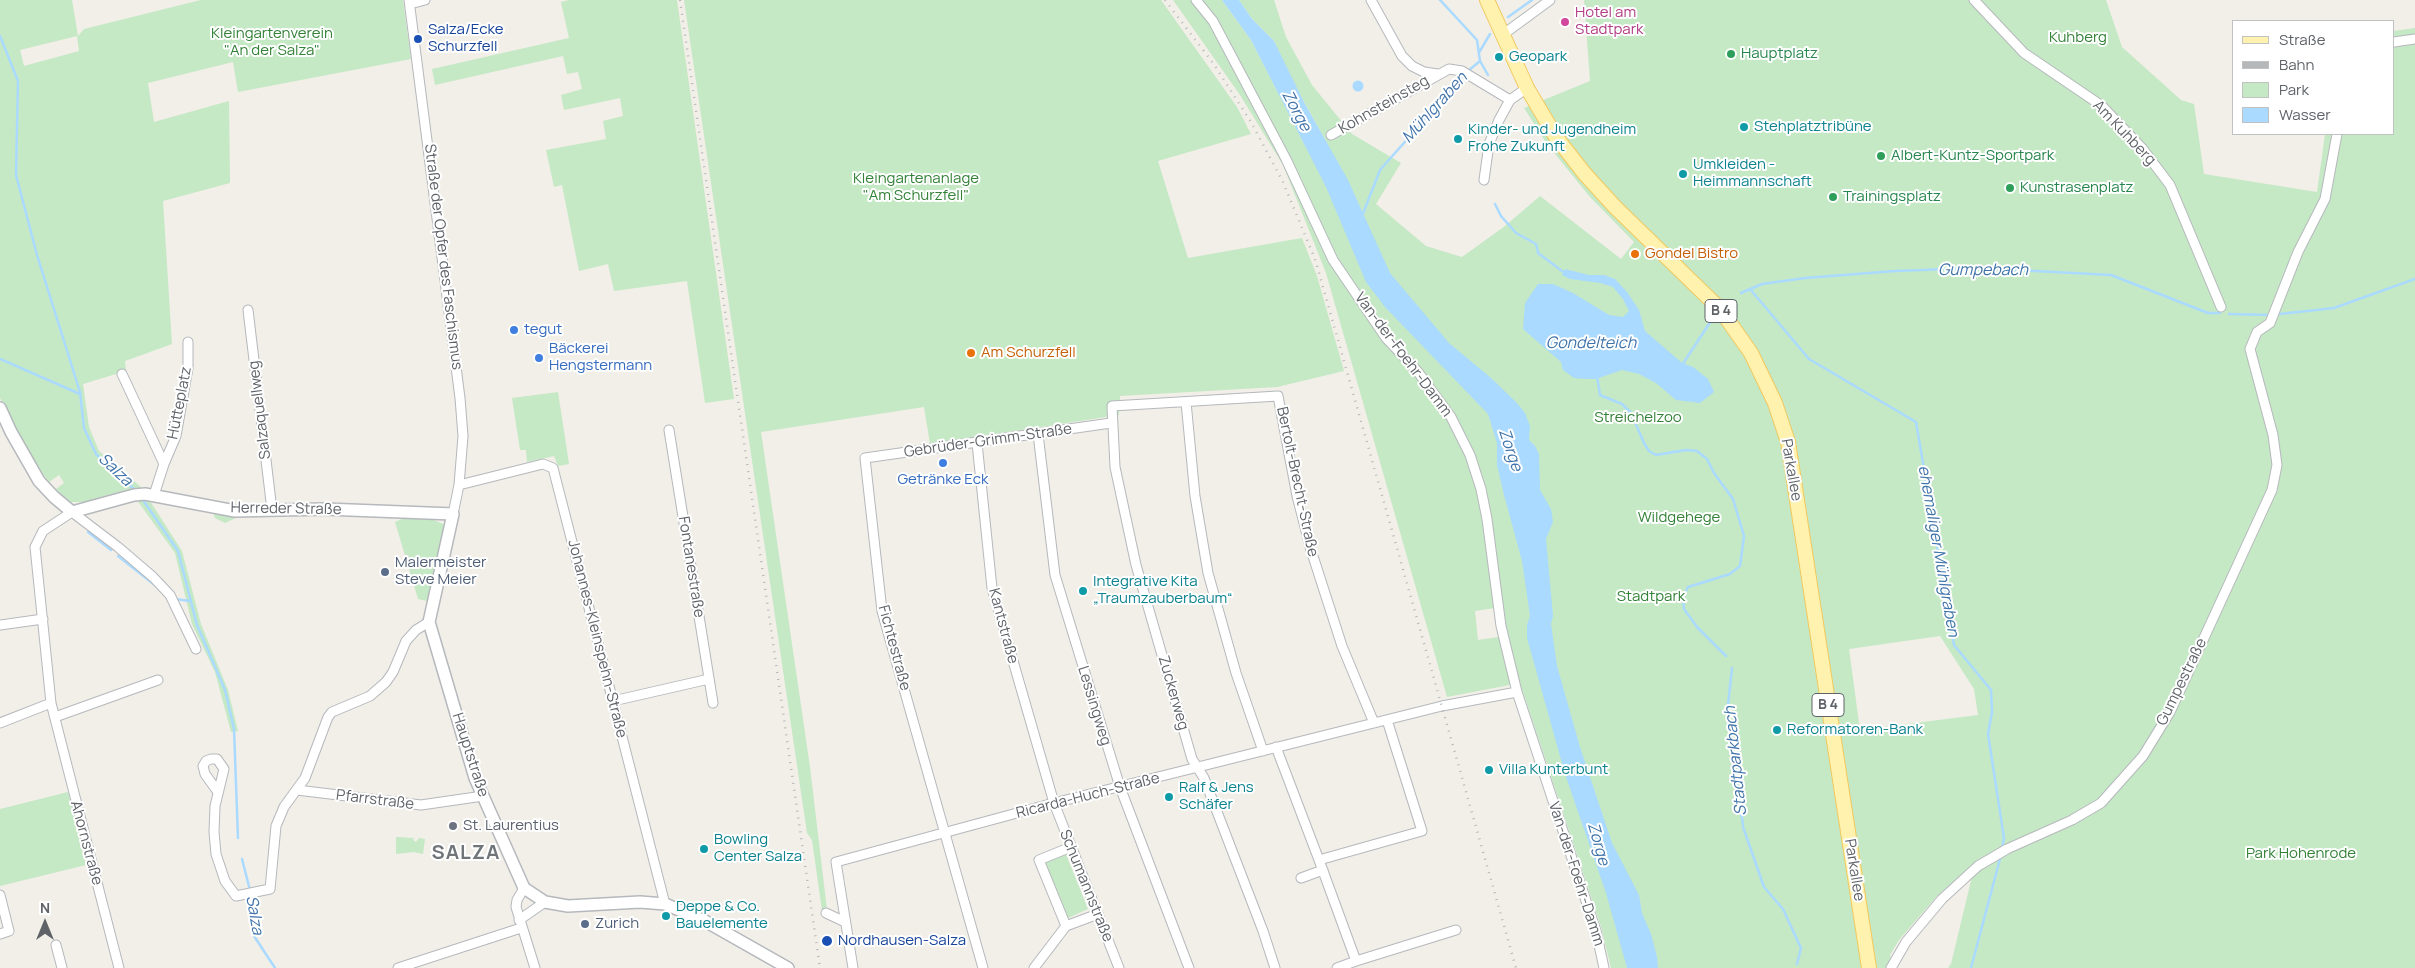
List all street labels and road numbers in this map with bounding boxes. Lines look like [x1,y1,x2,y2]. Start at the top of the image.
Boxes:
street label: Kohnsteinsteg [1336,72,1432,138]
street label: Am Kuhberg [2089,97,2159,169]
street label: Straße der Opfer des Faschismus [420,143,466,371]
street label: Van-der-Foehr-Damm [1350,289,1456,421]
road number: B 4 [1705,300,1737,322]
street label: Salzaquellweg [245,360,275,460]
street label: Hütteplatz [164,365,196,441]
street label: Bertolt-Brecht-Straße [1272,405,1322,559]
street label: Gebrüder-Grimm-Straße [903,420,1073,462]
street label: Parkallee [1777,438,1805,502]
street label: Herreder Straße [230,499,342,519]
street label: Fontanestraße [674,515,708,619]
street label: Johannes-Kleinspehn-Straße [564,538,630,740]
street label: Kantstraße [984,586,1022,666]
street label: Fichtestraße [874,603,914,693]
street label: Gumpestraße [2153,635,2211,729]
street label: Zuckerweg [1154,654,1192,732]
street label: Lessingweg [1073,664,1115,748]
road number: B 4 [1812,694,1844,716]
street label: Hauptstraße [448,711,492,799]
street label: Ricarda-Huch-Straße [1014,769,1162,823]
street label: Pfarrstraße [335,786,415,814]
street label: Ahornstraße [66,799,106,887]
street label: Van-der-Foehr-Damm [1544,800,1608,948]
street label: Schumannstraße [1055,827,1117,945]
street label: Parkallee [1840,838,1868,902]

